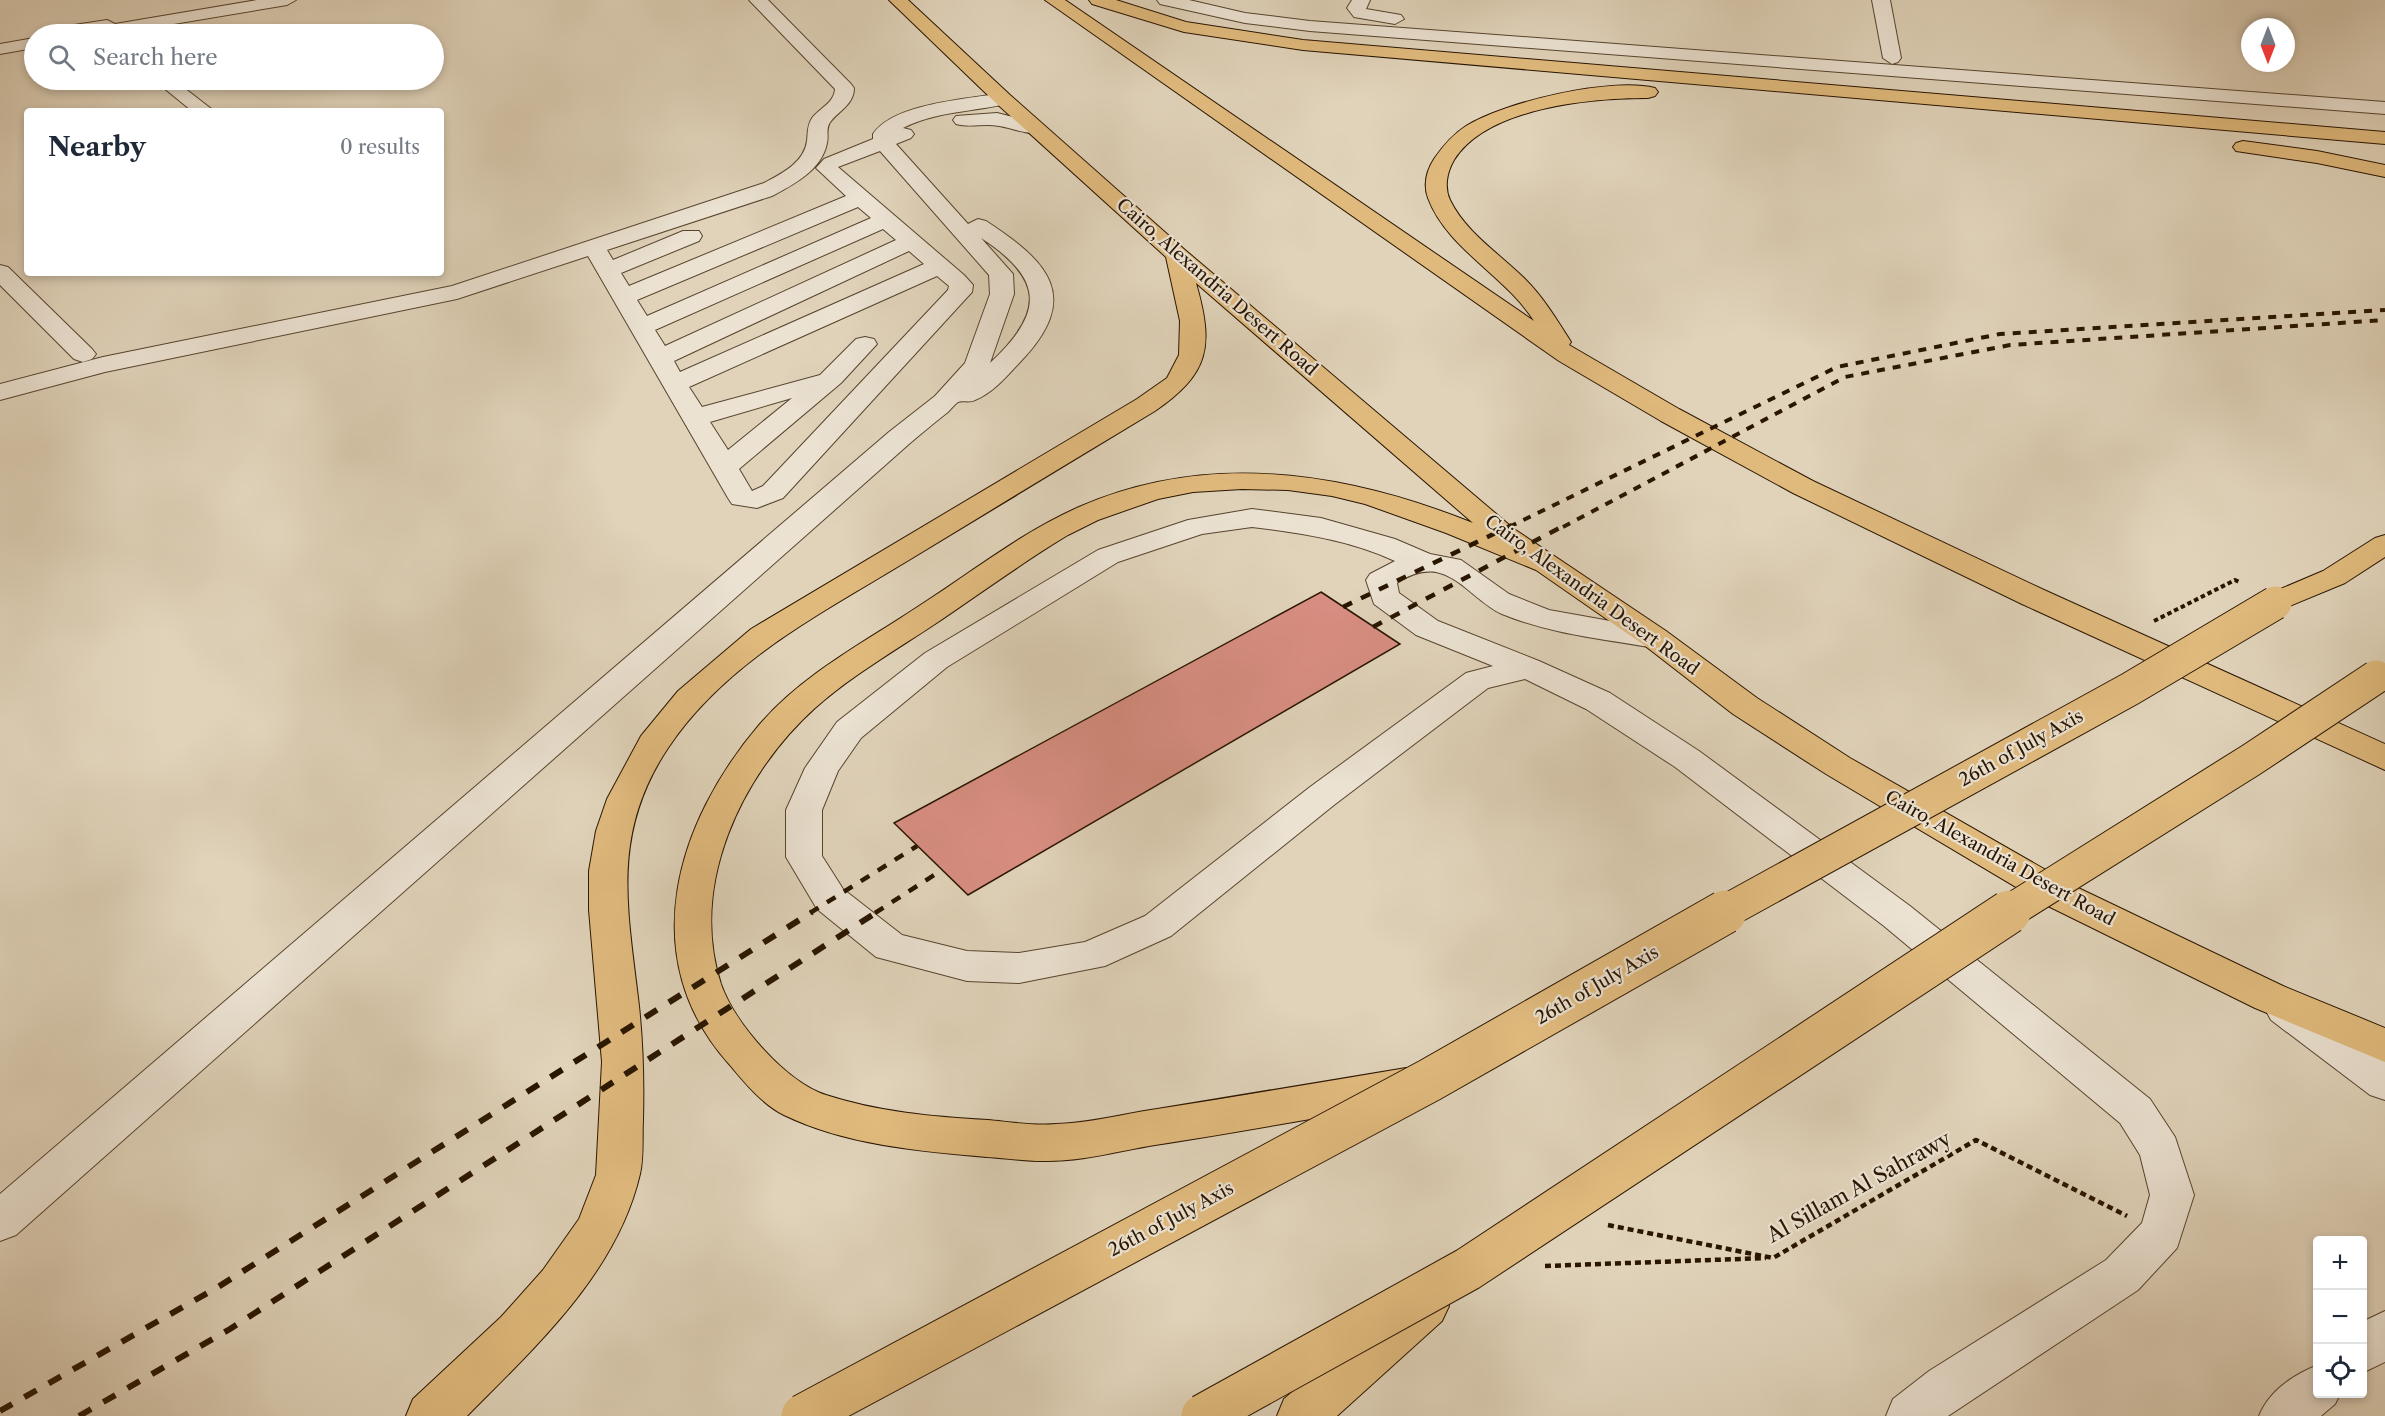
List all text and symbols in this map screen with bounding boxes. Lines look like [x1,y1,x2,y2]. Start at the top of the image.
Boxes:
north arrow [2241,18,2295,72]
search box [24,24,444,90]
icon: search [45,41,78,74]
text: Search here [93,44,218,71]
text: Nearby [48,131,146,163]
text: 0 results [340,135,420,159]
street label: Cairo, Alexandria Desert Road [1112,194,1322,380]
street label: Cairo, Alexandria Desert Road [1481,510,1703,680]
street label: 26th of July Axis [1955,705,2087,791]
street label: Cairo, Alexandria Desert Road [1881,786,2119,930]
street label: 26th of July Axis [1531,941,1663,1029]
street label: Al Sillam Al Sahrawy [1761,1125,1955,1248]
street label: 26th of July Axis [1105,1177,1237,1261]
map controls [2313,1236,2367,1398]
button: + [2313,1236,2367,1290]
button: − [2313,1290,2367,1344]
button: locate [2313,1344,2367,1398]

